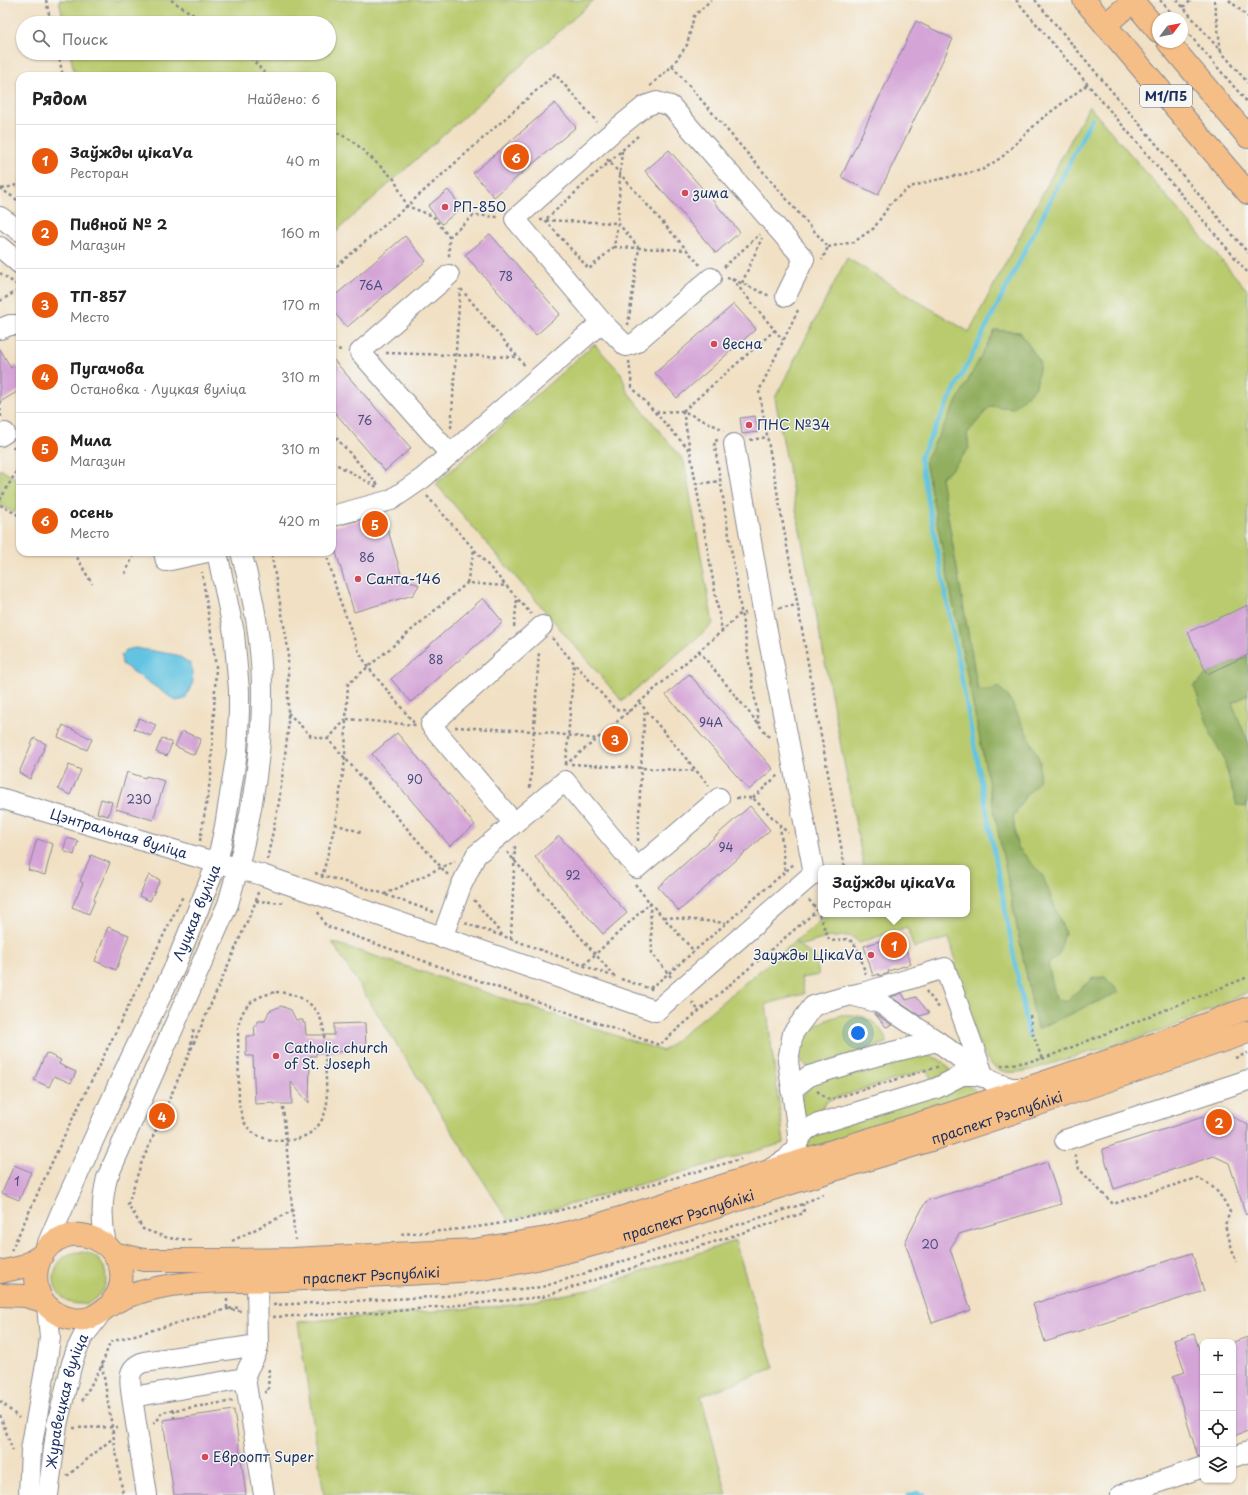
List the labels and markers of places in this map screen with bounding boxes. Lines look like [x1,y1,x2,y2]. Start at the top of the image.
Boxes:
pin: 6 [503,142,529,172]
place label: зима [692,182,729,203]
marker: зима [680,188,690,198]
place label: РП-850 [453,196,506,217]
marker: РП-850 [440,202,450,212]
place label: весна [722,333,762,354]
marker: весна [709,339,719,349]
place label: ПНС №34 [757,414,830,435]
marker: ПНС №34 [744,420,754,430]
pin: 5 [362,509,388,539]
place label: Санта-146 [366,568,441,589]
marker: Санта-146 [353,574,363,584]
pin: 3 [602,724,628,754]
pin: 1 [881,930,907,960]
place label: Заужды ЦікаVа [754,944,863,965]
marker: Заужды ЦікаVа [866,950,876,960]
place label: Catholic church of St. Joseph [284,1037,388,1074]
marker: Catholic church of St. Joseph [271,1051,281,1061]
pin: 4 [149,1101,175,1131]
pin: 2 [1206,1107,1232,1137]
place label: Евроопт Super [213,1446,314,1467]
marker: Евроопт Super [200,1452,210,1462]

